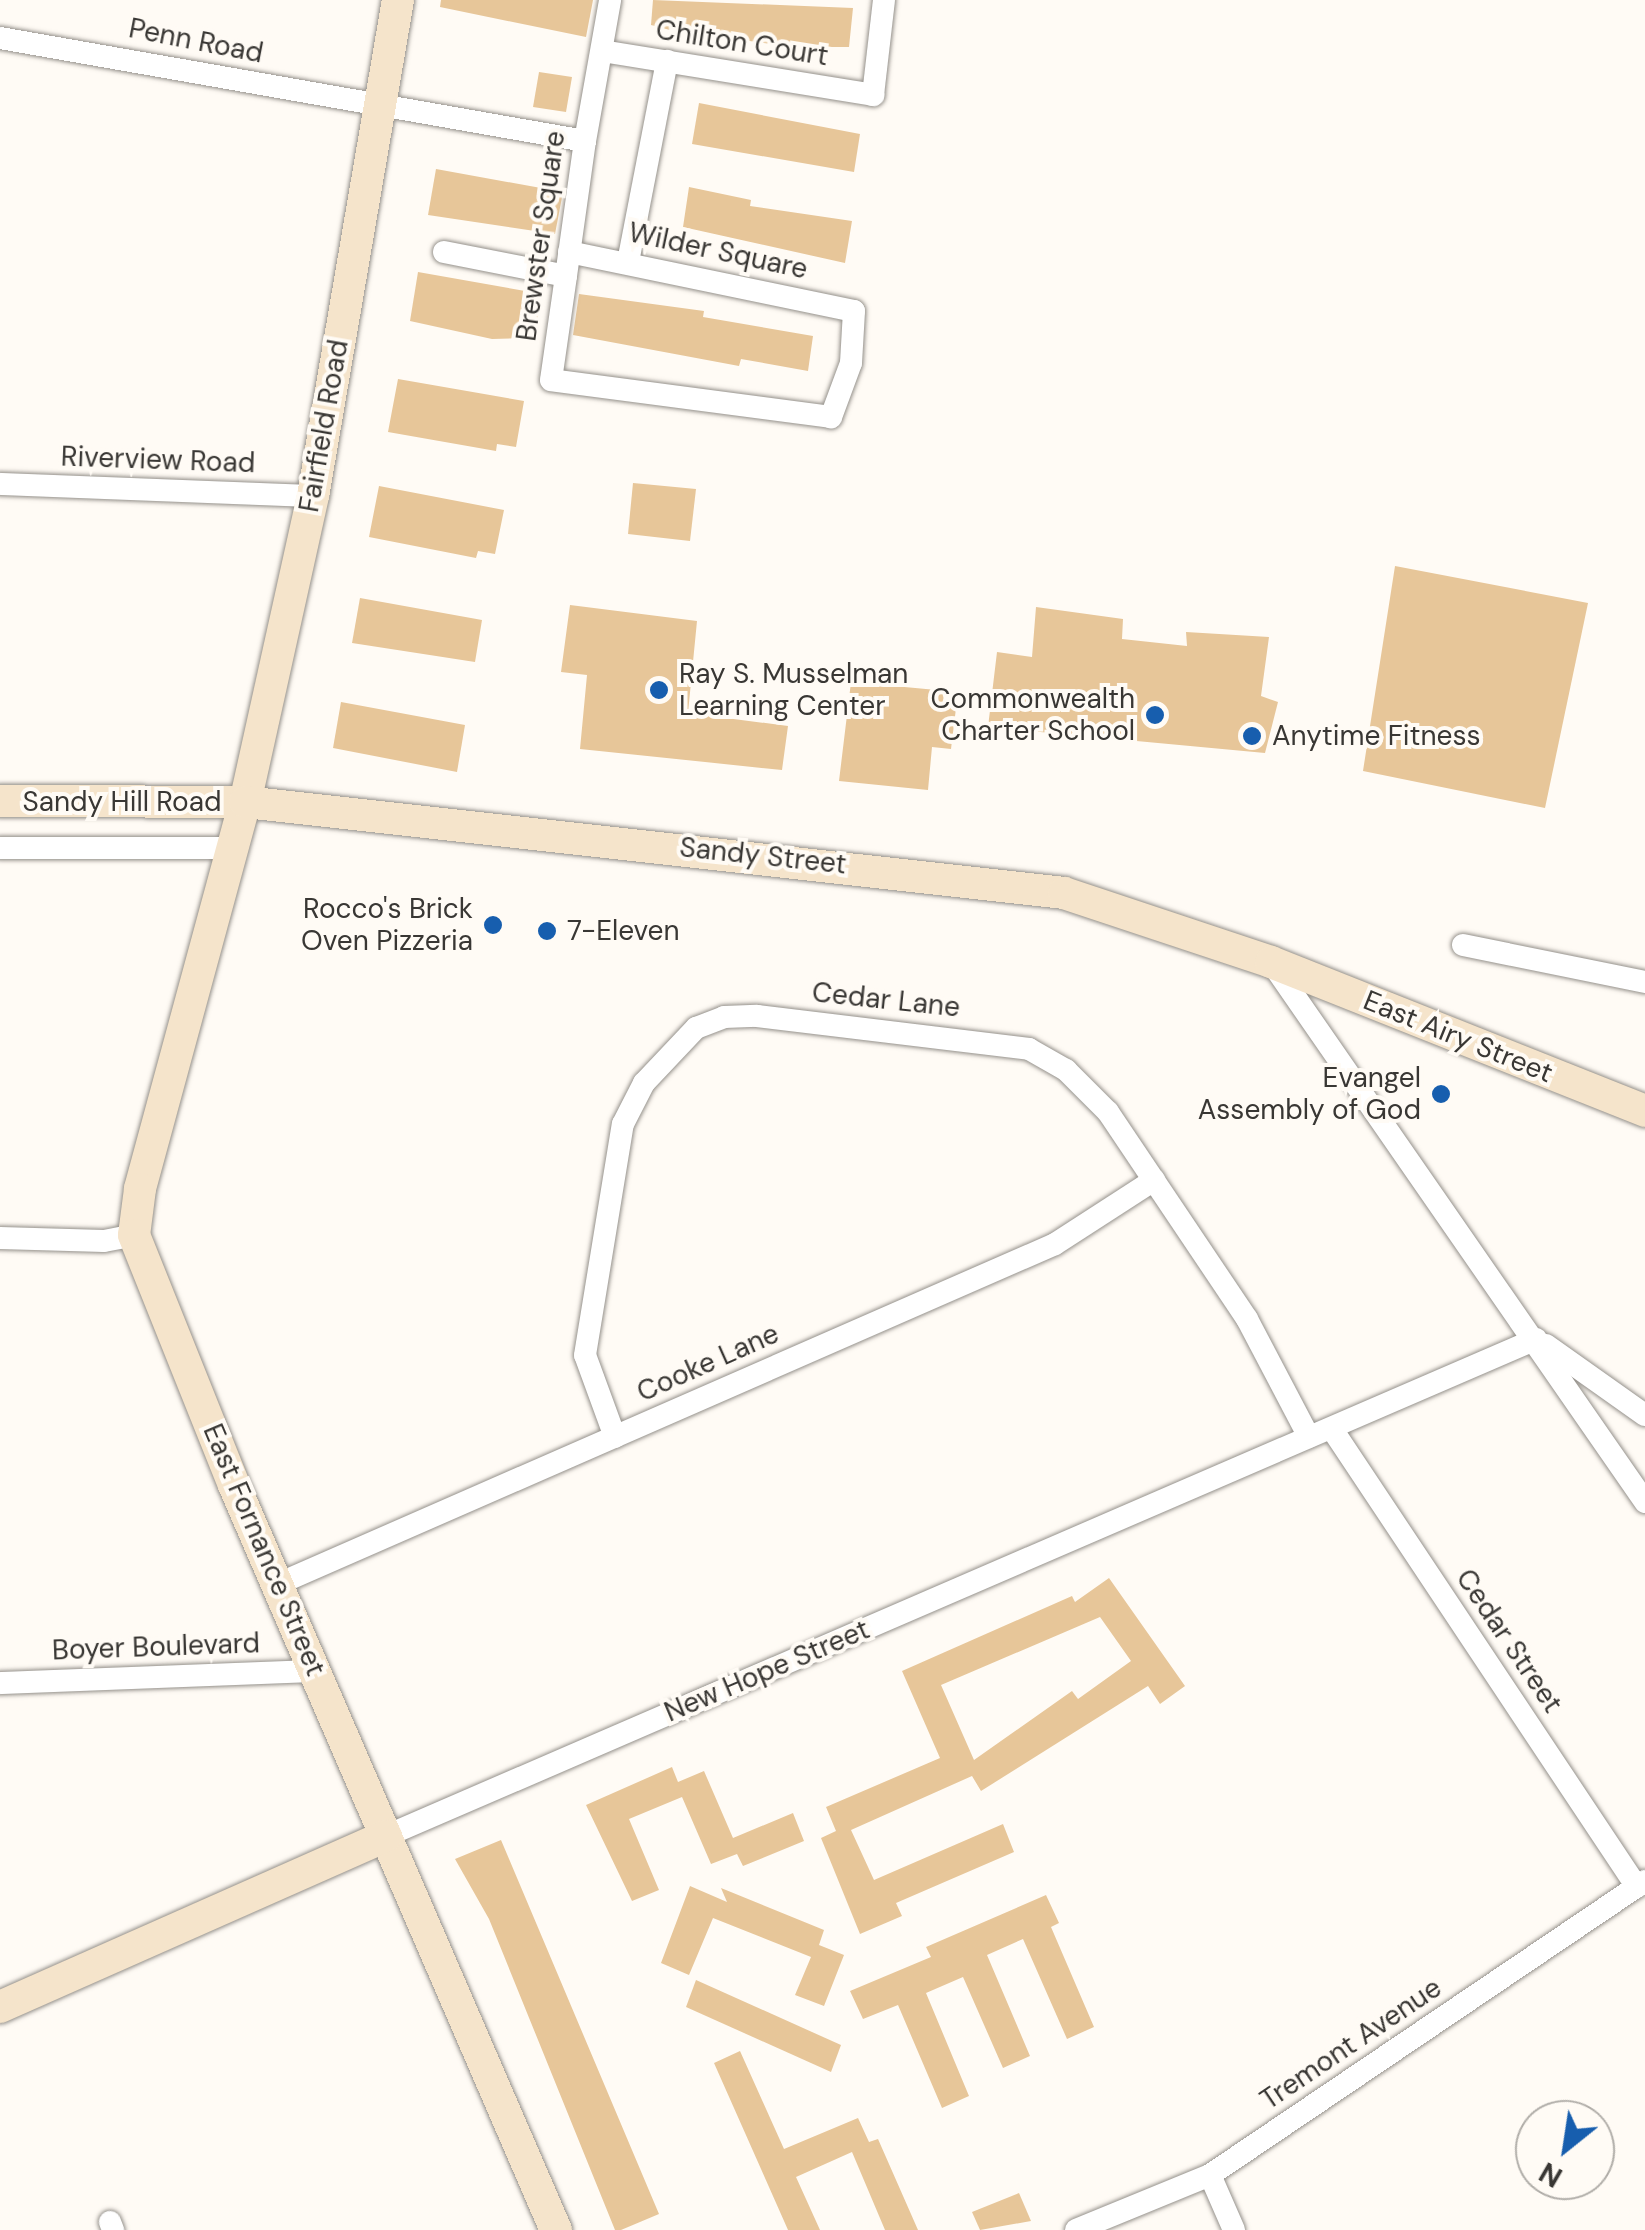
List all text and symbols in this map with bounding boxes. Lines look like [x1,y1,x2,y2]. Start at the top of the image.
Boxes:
street label: Penn Road [126,12,266,70]
street label: Chilton Court [653,13,831,73]
street label: Brewster Square [510,129,572,343]
street label: Wilder Square [625,216,811,286]
street label: Fairfield Road [292,337,356,515]
street label: Riverview Road [60,440,256,480]
place label: Ray S. Musselman Learning Center [679,657,908,723]
marker: Ray S. Musselman Learning Center [648,679,670,701]
place label: Commonwealth Charter School [930,682,1135,748]
marker: Commonwealth Charter School [1144,704,1166,726]
place label: Anytime Fitness [1272,719,1481,753]
marker: Anytime Fitness [1241,725,1263,747]
street label: Sandy Hill Road [22,785,222,819]
street label: Sandy Street [678,831,848,881]
place label: Rocco's Brick Oven Pizzeria [301,892,473,958]
marker: Rocco's Brick Oven Pizzeria [482,914,504,936]
place label: 7-Eleven [567,914,680,948]
marker: 7-Eleven [536,920,558,942]
street label: Cedar Lane [810,976,962,1024]
street label: East Airy Street [1359,984,1557,1090]
place label: Evangel Assembly of God [1198,1061,1421,1127]
marker: Evangel Assembly of God [1430,1083,1452,1105]
street label: Cooke Lane [632,1317,784,1409]
street label: East Fornance Street [196,1419,332,1681]
street label: Cedar Street [1449,1563,1569,1719]
street label: New Hope Street [659,1613,875,1729]
street label: Boyer Boulevard [51,1627,261,1667]
street label: Tremont Avenue [1254,1971,1448,2117]
north arrow [1515,2100,1615,2200]
text: N [1533,2154,1569,2196]

